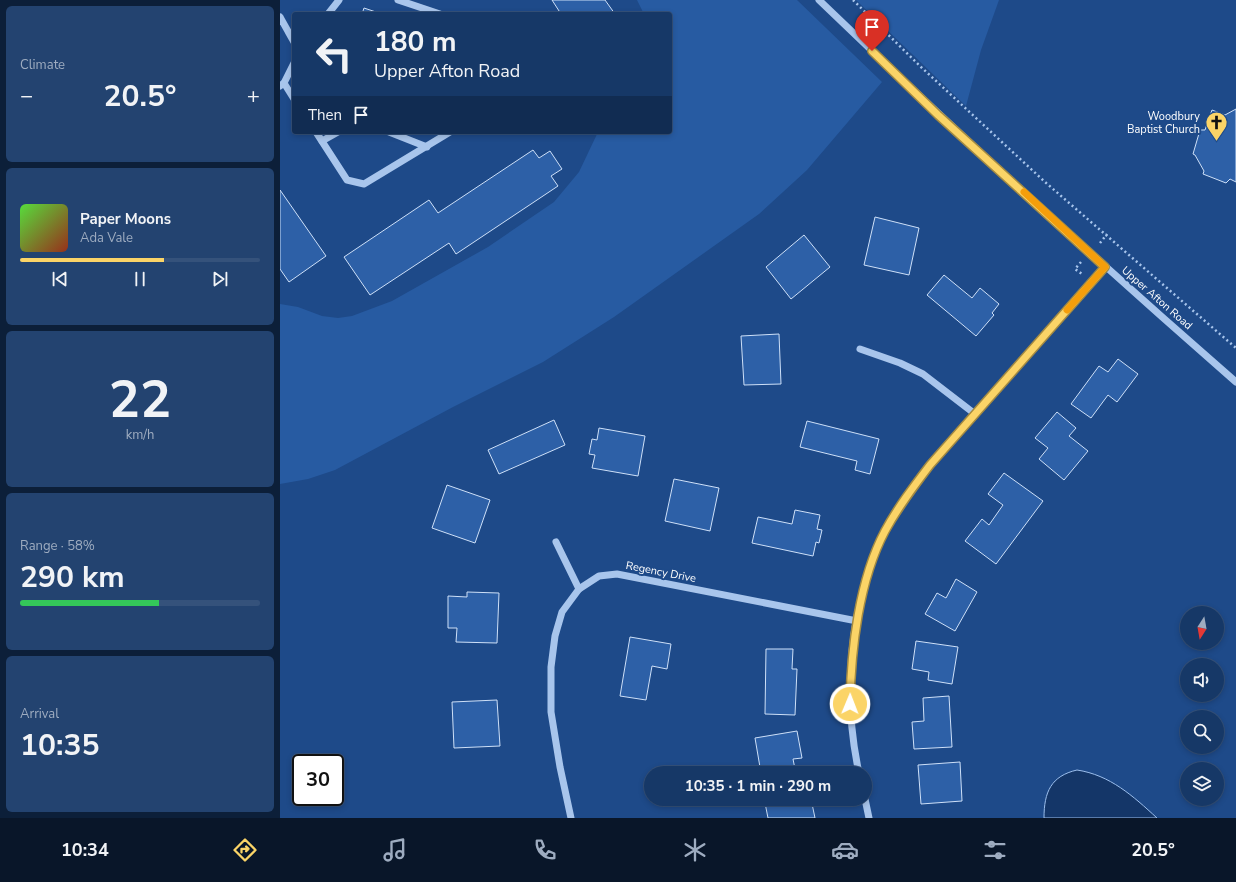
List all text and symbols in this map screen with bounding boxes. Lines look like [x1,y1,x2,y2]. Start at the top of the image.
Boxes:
pin [855,10,889,51]
icon: arrive [861,16,883,38]
text: 180 m [374,23,457,61]
icon: left [308,28,360,80]
text: Climate [20,56,65,74]
text: Upper Afton Road [374,59,520,83]
text: 20.5° [104,76,176,117]
text: − [20,81,33,111]
text: + [247,81,260,111]
icon: arrive [350,104,372,126]
text: Then [308,105,342,125]
place label: Woodbury Baptist Church [1127,109,1200,137]
church icon: Woodbury Baptist Church [1203,109,1229,142]
text: Paper Moons [80,209,171,229]
text: Ada Vale [80,229,133,247]
street label: Upper Afton Road [1118,263,1196,333]
icon: previous [49,268,71,290]
icon: pause [129,268,151,290]
icon: next [209,268,231,290]
text: 22 [109,364,171,435]
text: km/h [126,426,154,444]
text: Range · 58% [20,537,95,555]
text: 290 km [20,557,125,598]
street label: Regency Drive [625,558,698,586]
north arrow [1180,606,1224,650]
map controls [1180,606,1224,806]
button: sound [1180,658,1224,702]
position arrow [829,683,871,725]
text: Arrival [20,705,59,723]
button: search [1180,710,1224,754]
text: 10:35 [20,725,99,766]
speed limit sign: 30 [292,754,344,806]
button: layers [1180,762,1224,806]
text: 10:35 · 1 min · 290 m [685,776,831,796]
icon: directions [231,836,259,864]
icon: music [381,836,409,864]
icon: phone [531,836,559,864]
icon: climate [681,836,709,864]
icon: car [831,836,859,864]
icon: filters [981,836,1009,864]
text: 10:34 [61,838,109,862]
text: 20.5° [1131,838,1175,862]

